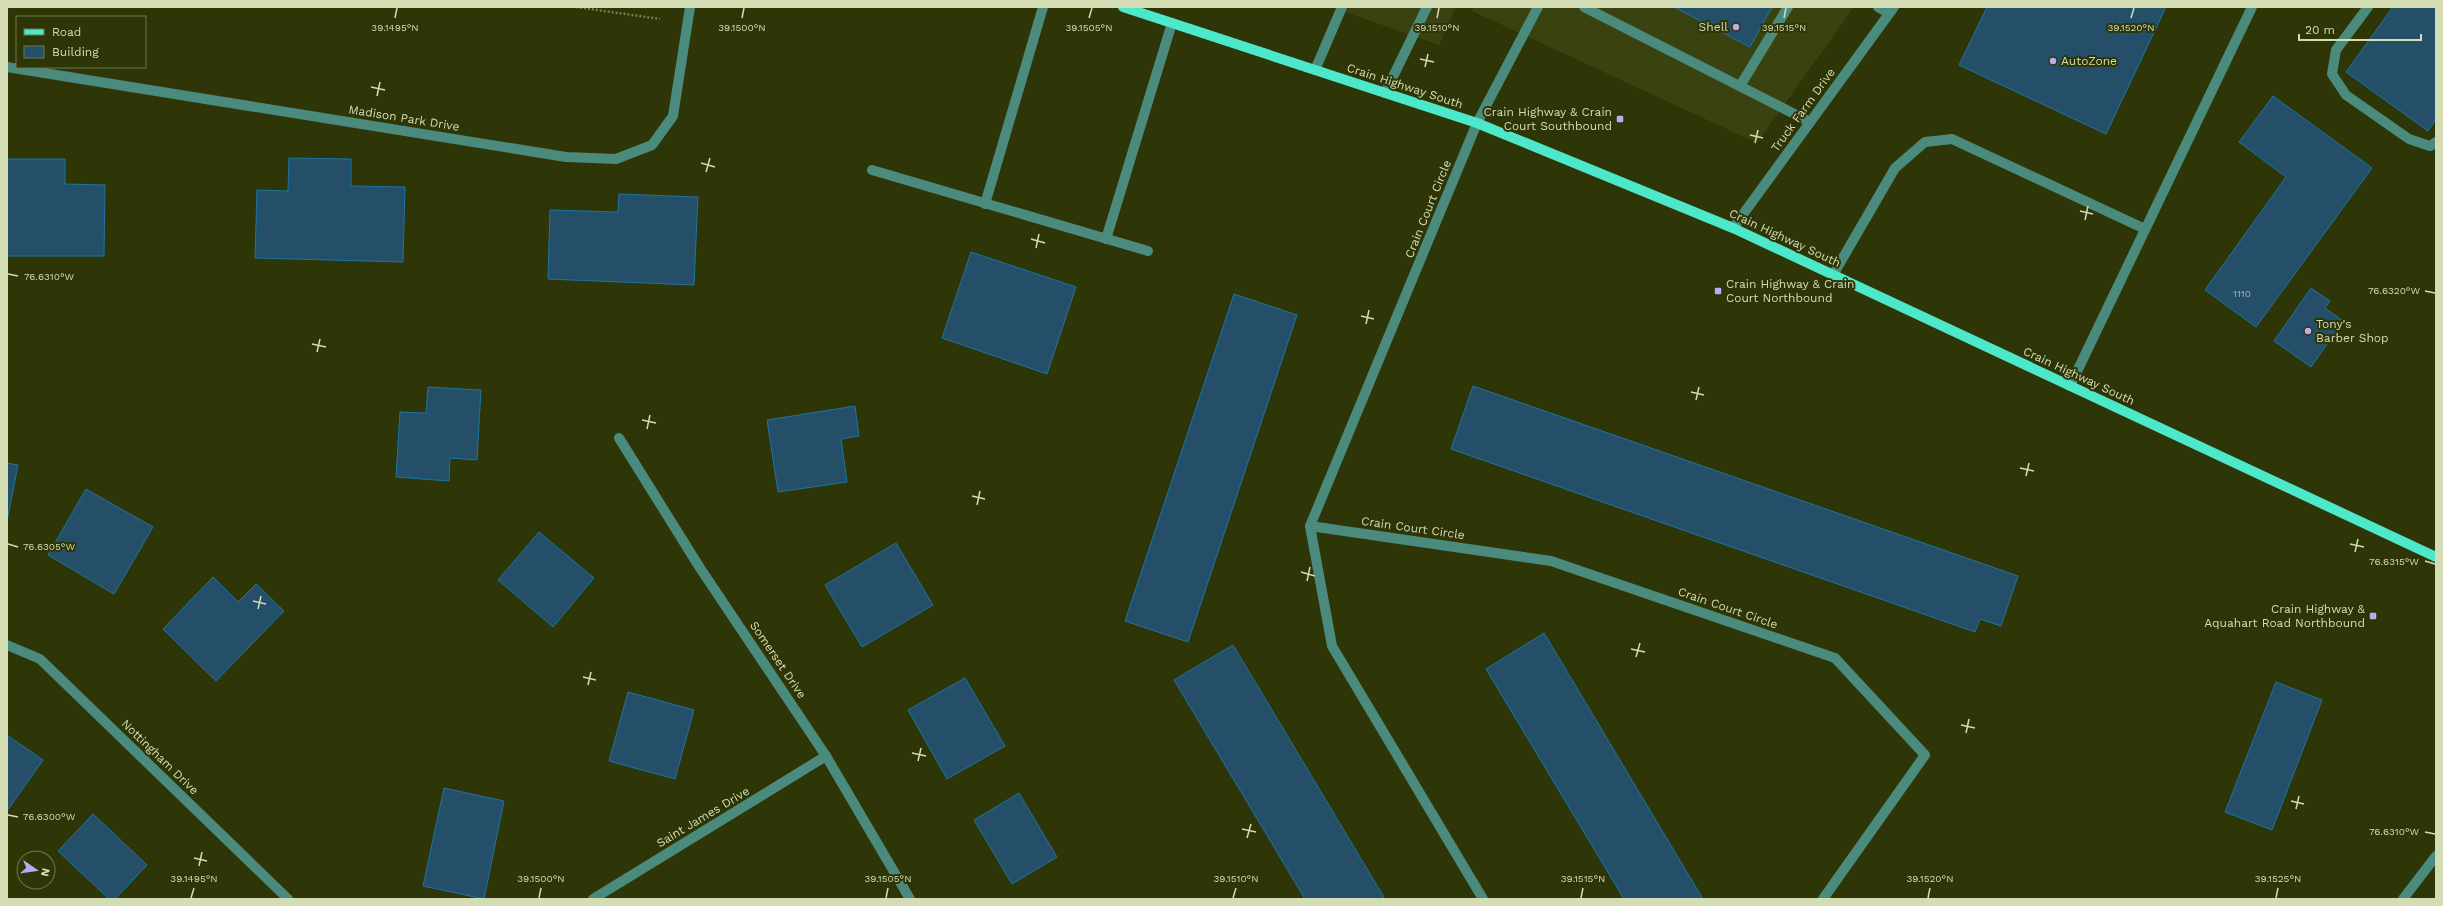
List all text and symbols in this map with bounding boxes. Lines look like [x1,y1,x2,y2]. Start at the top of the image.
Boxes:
legend [16,16,146,68]
scale bar [2299,16,2421,42]
place label: Shell [1699,20,1728,34]
text: 39.1495°N [371,22,419,33]
text: 39.1500°N [718,22,766,33]
text: 39.1505°N [1065,22,1113,33]
text: 39.1510°N [1414,22,1460,33]
marker: Shell [1731,22,1741,32]
text: 39.1515°N [1762,22,1806,33]
text: 39.1520°N [2107,22,2155,33]
text: 20 m [2305,23,2335,37]
text: Road [52,25,81,39]
text: Building [52,45,99,59]
place label: AutoZone [2061,54,2117,68]
marker: AutoZone [2048,56,2058,66]
street label: Crain Highway South [1345,61,1465,111]
street label: Truck Farm Drive [1768,65,1838,155]
street label: Madison Park Drive [347,102,461,134]
place label: Crain Highway & Crain Court Southbound [1484,105,1612,133]
marker: Crain Highway & Crain Court Southbound [1615,114,1625,124]
street label: Crain Court Circle [1402,158,1454,260]
street label: Crain Highway South [1727,206,1843,270]
text: 76.6310°W [24,271,75,282]
place label: Crain Highway & Crain Court Northbound [1726,277,1854,305]
text: 76.6320°W [2368,285,2420,296]
marker: Crain Highway & Crain Court Northbound [1713,286,1723,296]
house number: 1110 [2233,288,2251,299]
place label: Tony's Barber Shop [2316,317,2389,345]
marker: Tony's Barber Shop [2303,326,2313,336]
street label: Crain Highway South [2021,344,2137,408]
street label: Crain Court Circle [1360,514,1466,542]
text: 76.6305°W [23,541,75,552]
text: 76.6315°W [2369,556,2419,567]
street label: Crain Court Circle [1676,584,1780,632]
place label: Crain Highway & Aquahart Road Northbound [2204,602,2366,630]
marker: Crain Highway & Aquahart Road Northbound [2368,611,2378,621]
street label: Somerset Drive [747,619,809,701]
street label: Nottingham Drive [119,717,201,797]
street label: Saint James Drive [654,784,752,850]
text: 76.6300°W [23,811,76,822]
text: 76.6310°W [2369,826,2420,837]
north arrow [16,850,56,890]
text: N [38,867,53,878]
text: 39.1495°N [170,873,218,884]
text: 39.1500°N [517,873,565,884]
text: 39.1505°N [864,873,912,884]
text: 39.1510°N [1213,873,1259,884]
text: 39.1515°N [1561,873,1605,884]
text: 39.1520°N [1906,873,1954,884]
text: 39.1525°N [2255,873,2301,884]

